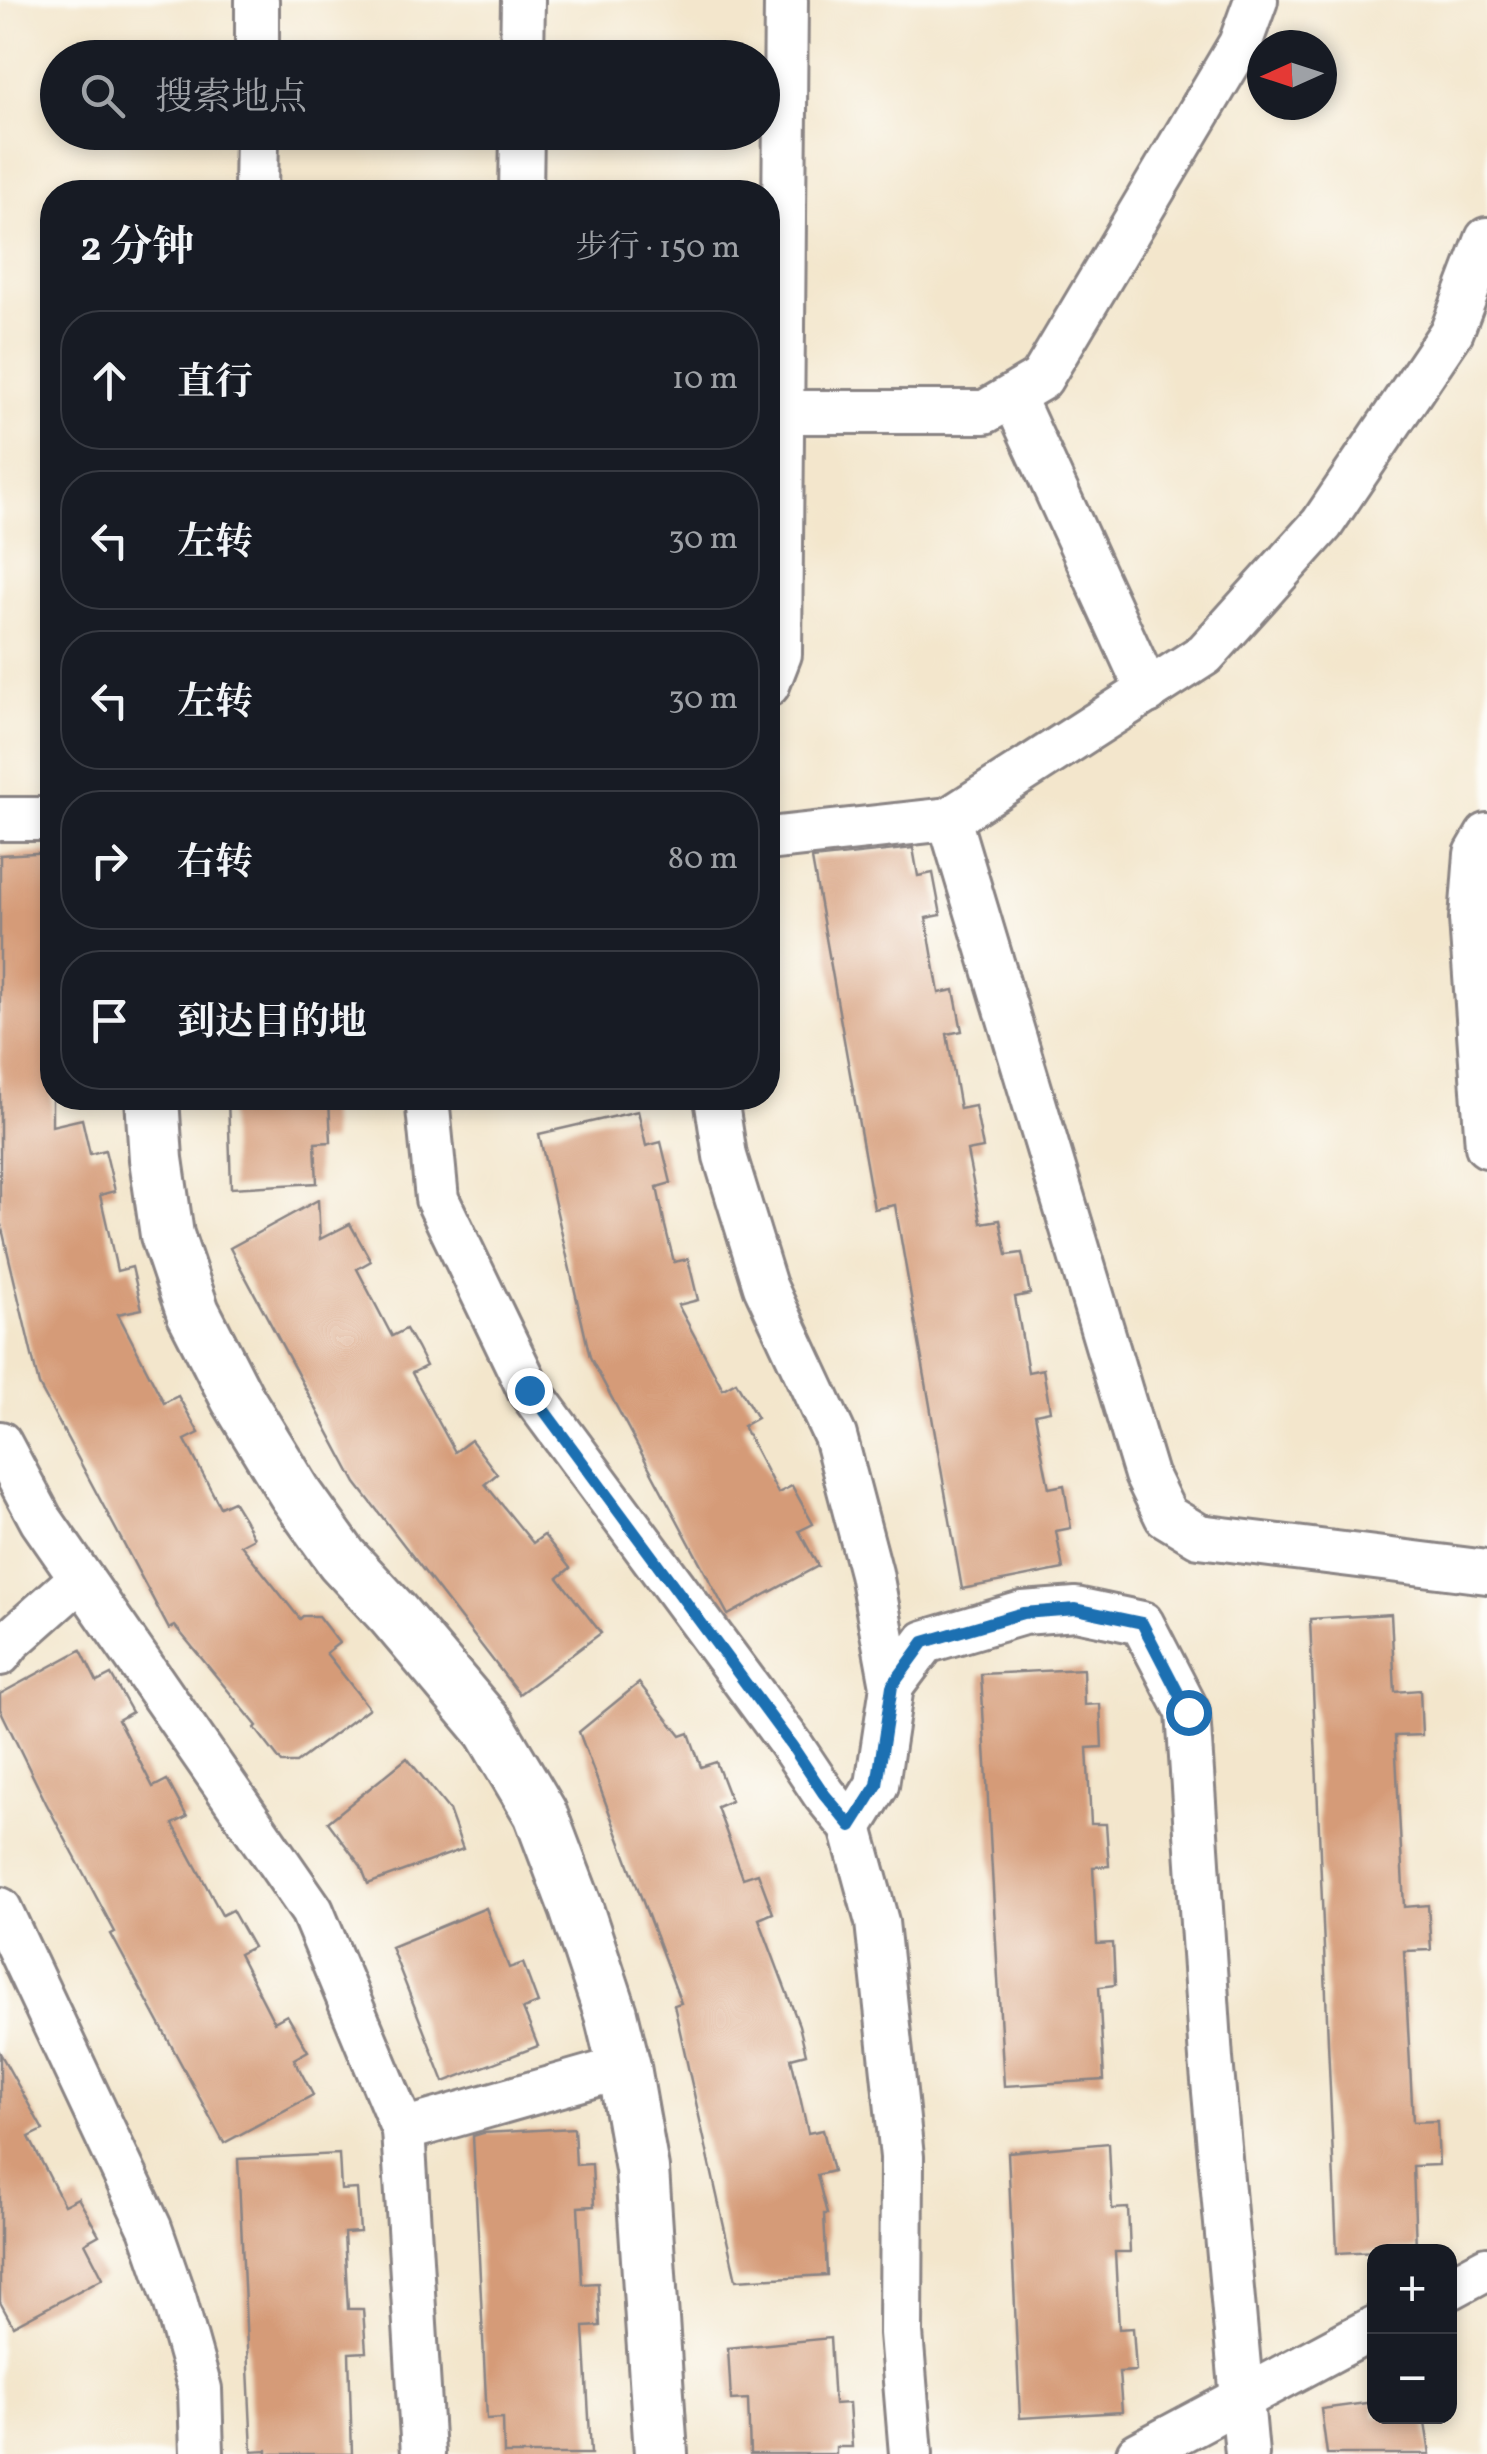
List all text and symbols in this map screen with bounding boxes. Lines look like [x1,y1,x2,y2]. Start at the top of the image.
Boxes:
north arrow [1247,30,1337,120]
search box [40,40,780,150]
icon: search [75,68,130,123]
text: 搜索地点 [155,73,307,126]
text: 2 分钟 [80,220,194,279]
text: 步行 · 150 m [576,227,740,271]
icon: ahead [82,353,137,408]
text: 直行 [177,358,253,411]
text: 10 m [672,358,738,402]
icon: left [82,513,137,568]
text: 左转 [177,518,253,571]
text: 30 m [668,518,738,562]
icon: left [82,673,137,728]
text: 左转 [177,678,253,731]
text: 30 m [668,678,738,722]
icon: right [82,833,137,888]
text: 右转 [177,838,253,891]
text: 80 m [668,838,738,882]
icon: arrive [82,993,137,1048]
text: 到达目的地 [177,998,367,1051]
route end [507,1368,553,1414]
route start [1166,1690,1212,1736]
map controls [1367,2244,1457,2424]
button: + [1367,2244,1457,2334]
button: − [1367,2334,1457,2424]

